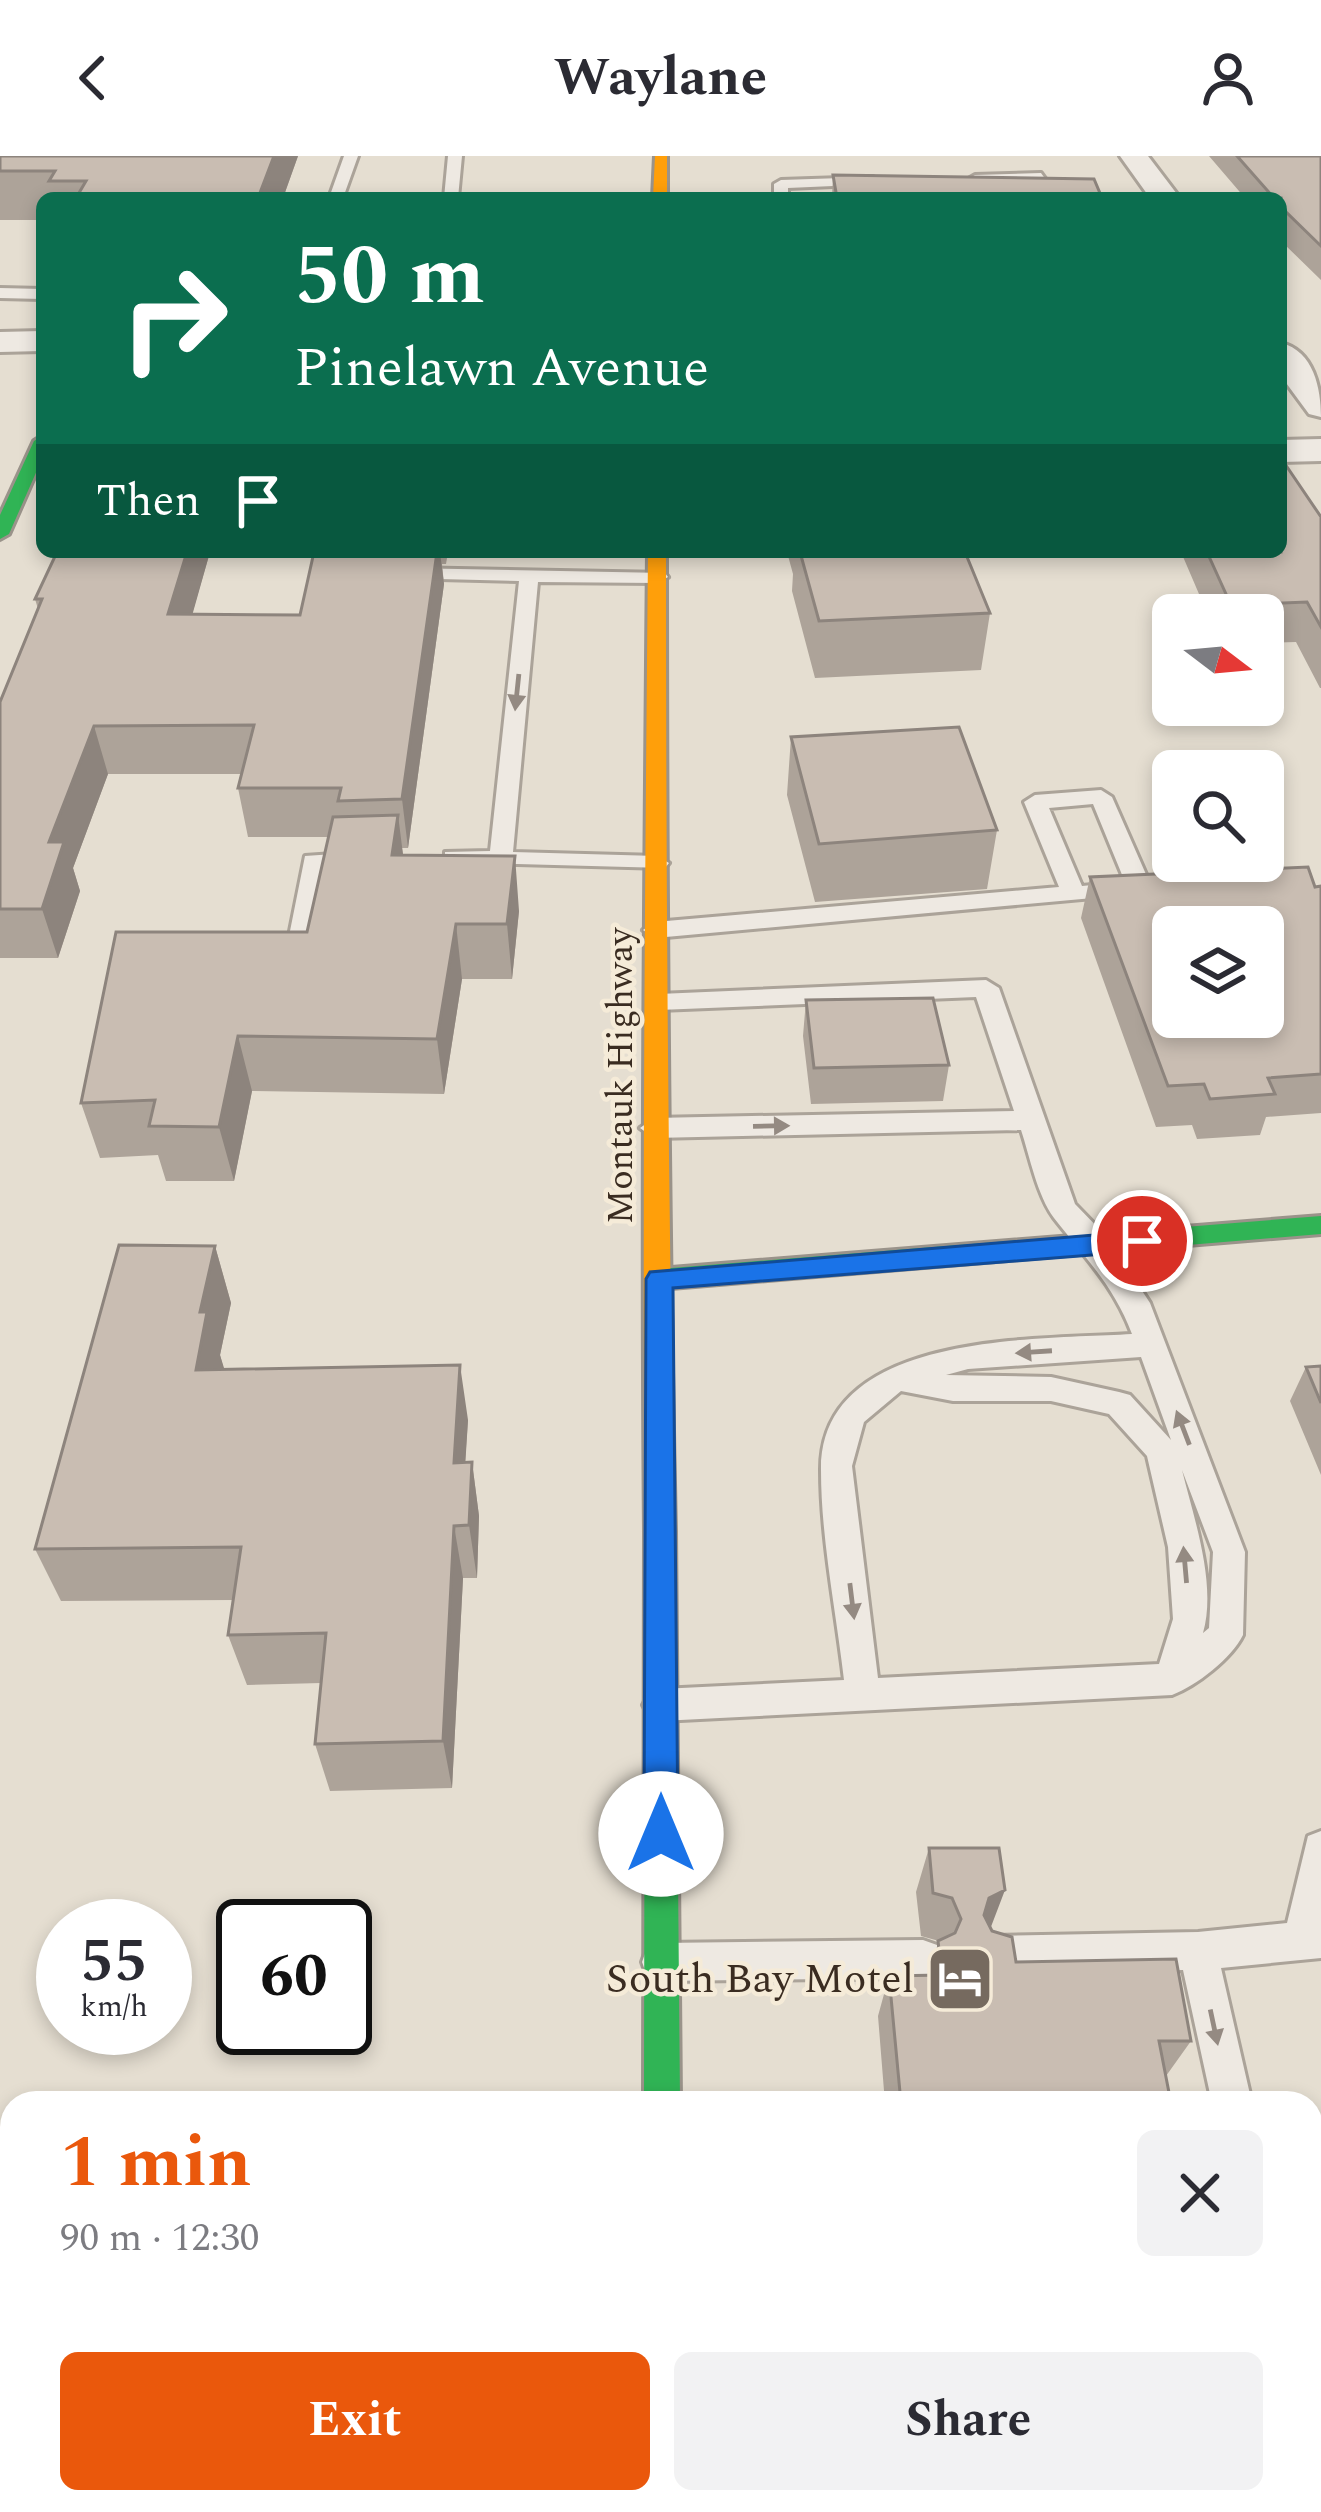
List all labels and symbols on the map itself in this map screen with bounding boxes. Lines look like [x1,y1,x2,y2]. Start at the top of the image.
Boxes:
north arrow [1152,594,1284,726]
one-way arrow [507,674,526,711]
street label: Montauk Highway [594,926,649,1224]
one-way arrow [753,1117,791,1136]
pin [1091,1190,1193,1292]
one-way arrow [1015,1343,1052,1362]
one-way arrow [1172,1410,1191,1446]
one-way arrow [1175,1546,1194,1583]
one-way arrow [842,1583,861,1620]
position arrow [598,1771,724,1897]
speed limit sign: 60 [216,1899,372,2055]
hotel icon: South Bay Motel [925,1944,995,2014]
place label: South Bay Motel [606,1948,914,2011]
one-way arrow [1205,2009,1224,2047]

